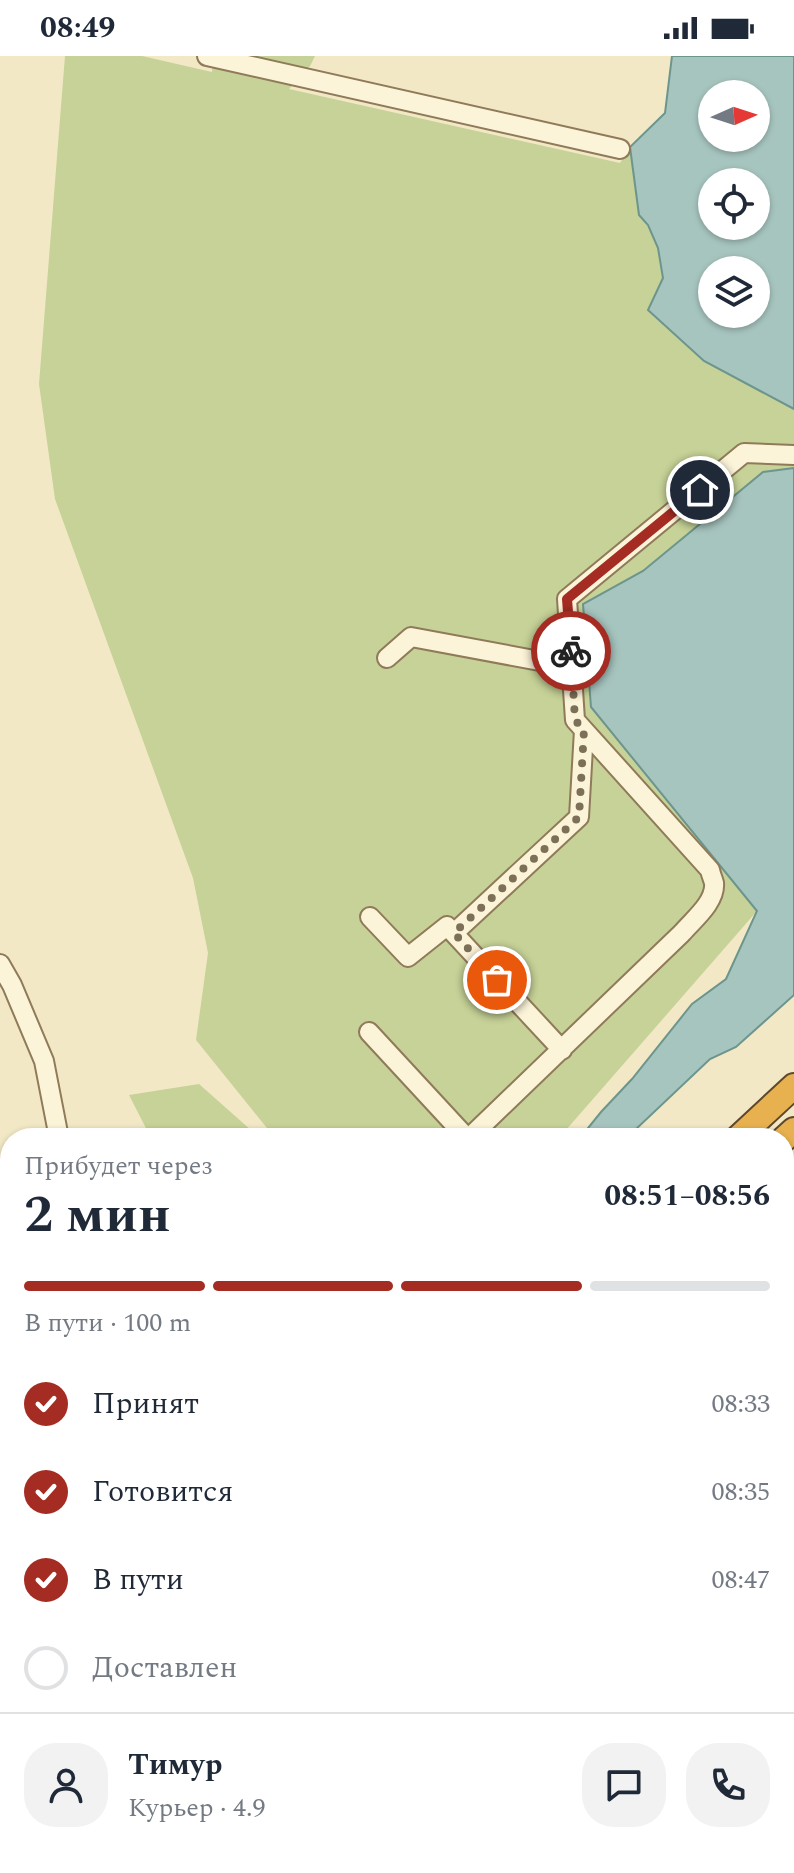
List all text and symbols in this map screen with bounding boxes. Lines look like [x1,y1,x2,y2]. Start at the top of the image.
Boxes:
text: 08:49 [40,5,115,51]
north arrow [698,80,770,152]
map controls [698,80,770,328]
button: locate [698,168,770,240]
button: layers [698,256,770,328]
pin [666,456,734,524]
icon: home [678,468,722,512]
courier [531,611,611,691]
icon: bike [549,629,593,673]
pin [463,946,531,1014]
icon: bag [475,958,519,1002]
text: Прибудет через [24,1146,213,1186]
text: 08:51–08:56 [604,1173,770,1219]
text: 2 мин [24,1176,171,1255]
text: В пути · 100 m [24,1303,191,1343]
text: Принят [92,1381,199,1427]
icon: check [24,1382,68,1426]
text: 08:33 [711,1384,770,1424]
text: Готовится [92,1469,233,1515]
icon: check [24,1470,68,1514]
text: 08:35 [711,1472,770,1512]
text: В пути [92,1557,184,1603]
icon: check [24,1558,68,1602]
text: 08:47 [711,1560,770,1600]
text: Доставлен [92,1645,237,1691]
text: Тимур [128,1742,222,1788]
button: person [24,1743,108,1827]
button: chat [582,1743,666,1827]
button: phone [686,1743,770,1827]
text: Курьер · 4.9 [128,1788,265,1828]

